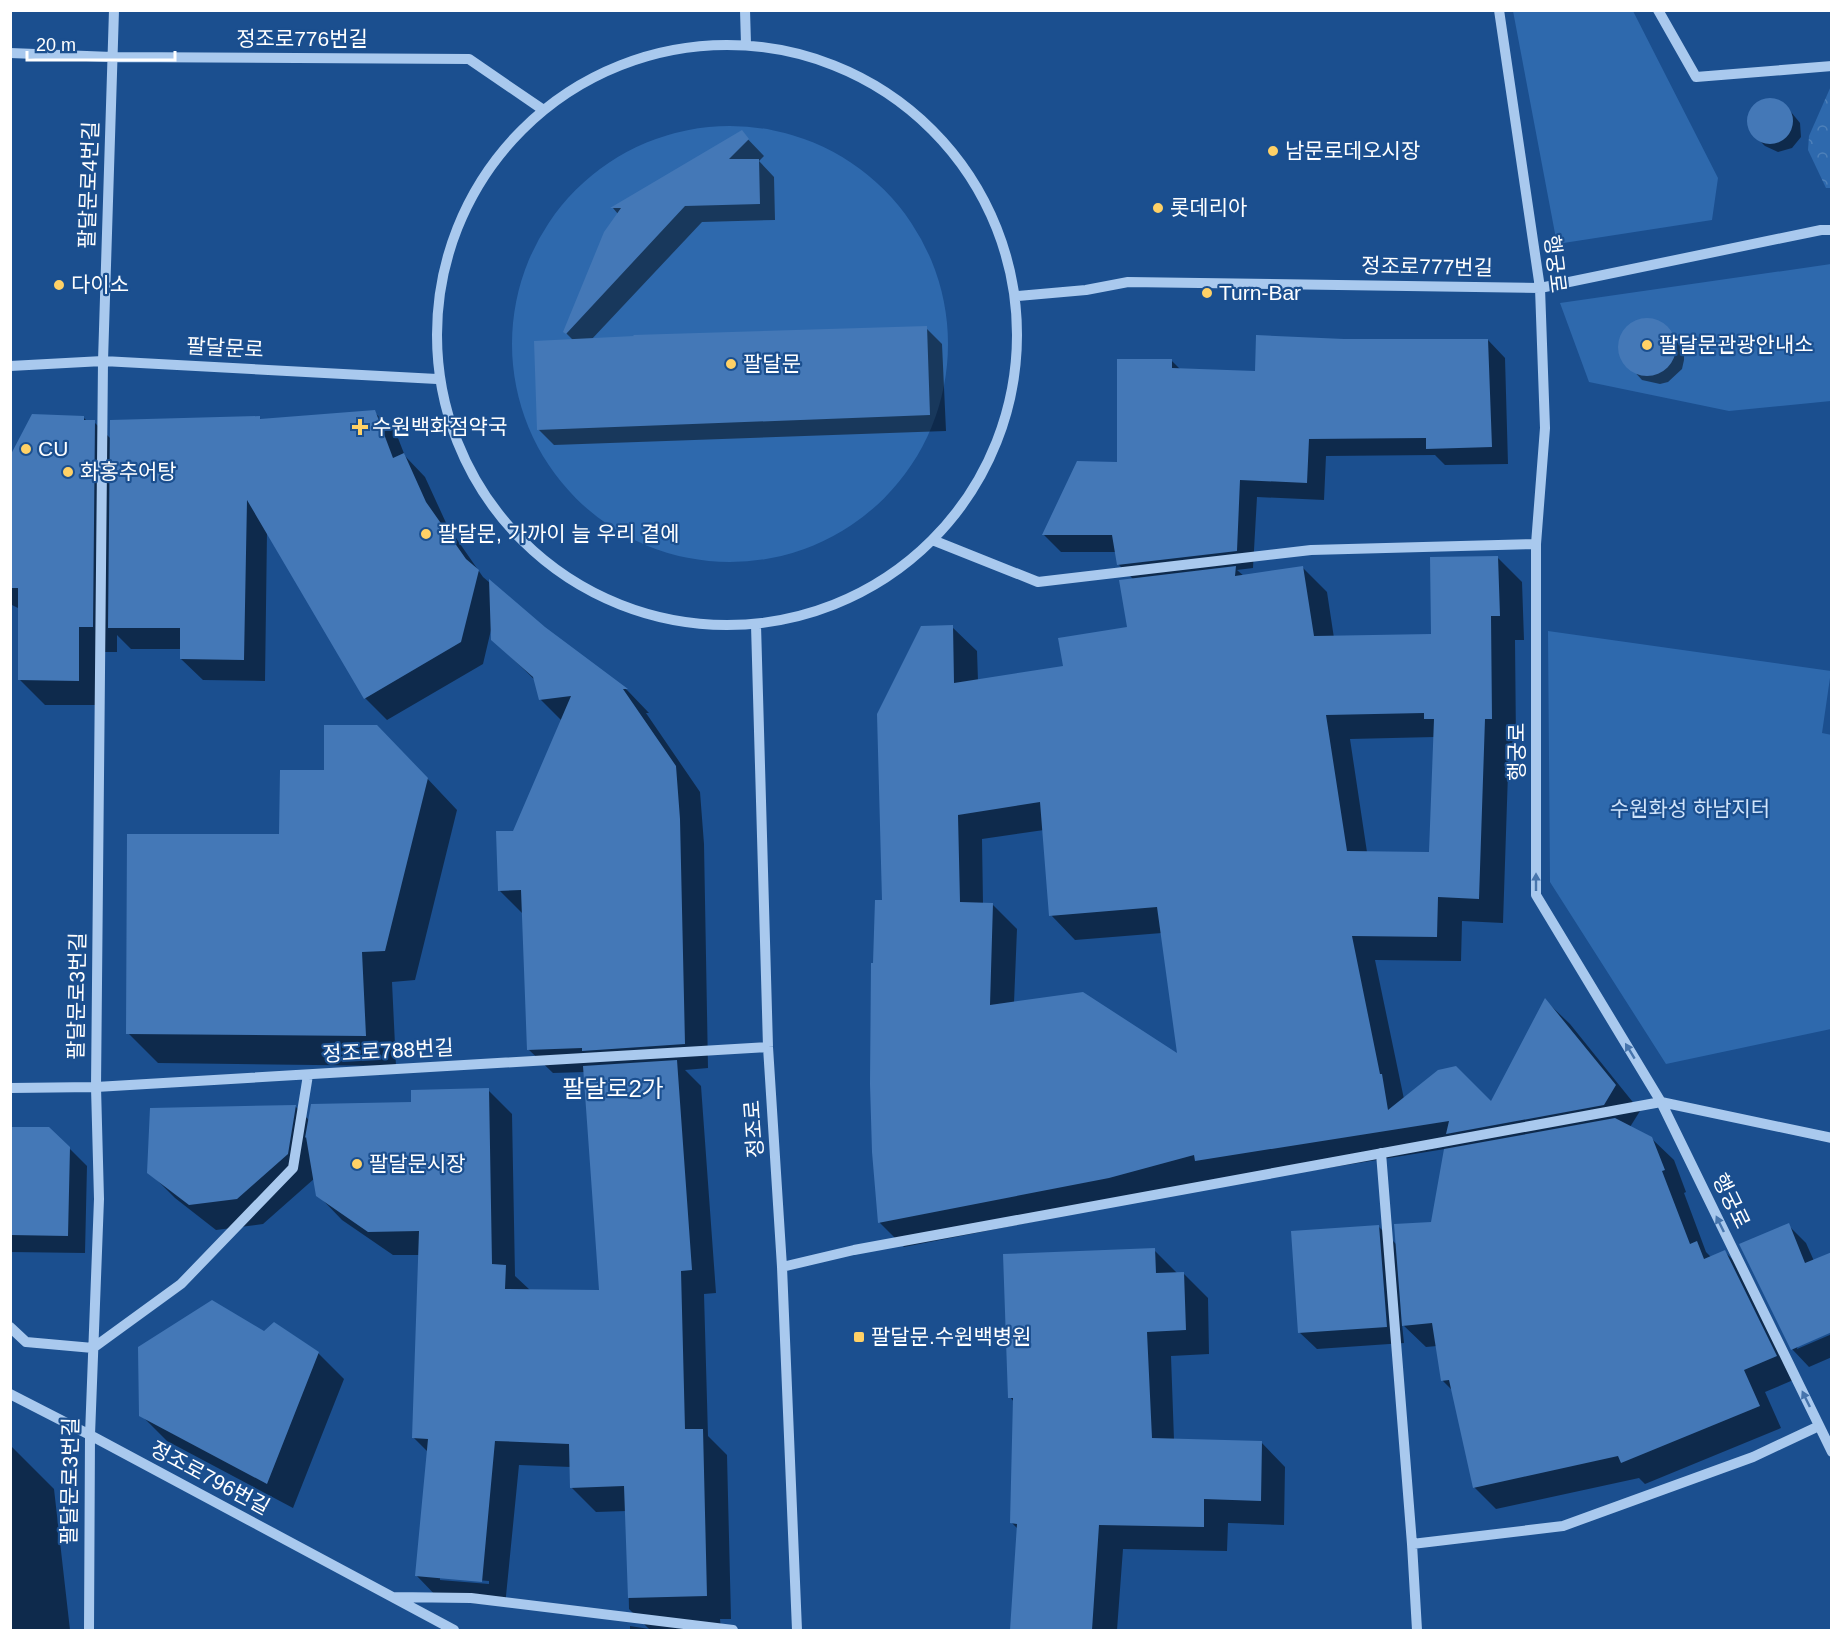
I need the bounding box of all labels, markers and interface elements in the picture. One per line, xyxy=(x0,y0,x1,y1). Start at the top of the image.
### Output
scale bar xyxy=(27,24,176,62)
street label: 정조로776번길 xyxy=(236,27,368,50)
text: 20 m xyxy=(36,35,76,55)
street label: 팔달문로4번길 xyxy=(75,121,102,249)
place label: 남문로데오시장 xyxy=(1285,139,1420,162)
marker: 남문로데오시장 xyxy=(1266,144,1280,158)
place label: 롯데리아 xyxy=(1170,196,1247,219)
marker: 롯데리아 xyxy=(1151,201,1165,215)
street label: 행궁로 xyxy=(1541,234,1570,294)
street label: 정조로777번길 xyxy=(1361,254,1493,279)
place label: 다이소 xyxy=(71,273,129,296)
marker: 다이소 xyxy=(52,278,66,292)
place label: Turn-Bar xyxy=(1219,281,1301,304)
marker: Turn-Bar xyxy=(1200,286,1214,300)
place label: 팔달문관광안내소 xyxy=(1659,333,1814,356)
street label: 팔달문로 xyxy=(186,334,264,361)
marker: 팔달문관광안내소 xyxy=(1640,338,1654,352)
place label: 팔달문 xyxy=(743,352,801,375)
marker: 팔달문 xyxy=(724,357,738,371)
place label: 수원백화점약국 xyxy=(372,415,507,438)
marker: 수원백화점약국 xyxy=(353,420,367,434)
place label: CU xyxy=(38,437,68,460)
marker: CU xyxy=(19,442,33,456)
place label: 화홍추어탕 xyxy=(80,460,177,483)
marker: 화홍추어탕 xyxy=(61,465,75,479)
place label: 팔달문, 가까이 늘 우리 곁에 xyxy=(438,522,680,545)
marker: 팔달문, 가까이 늘 우리 곁에 xyxy=(419,527,433,541)
street label: 행궁로 xyxy=(1505,723,1528,781)
park label: 수원화성 하남지터 xyxy=(1610,797,1770,820)
one-way arrow xyxy=(1531,873,1541,892)
street label: 팔달문로3번길 xyxy=(64,932,89,1060)
street label: 정조로788번길 xyxy=(322,1036,454,1065)
one-way arrow xyxy=(1625,1043,1636,1059)
district label: 팔달로2가 xyxy=(562,1075,664,1102)
street label: 정조로 xyxy=(740,1099,767,1159)
place label: 팔달문시장 xyxy=(369,1152,466,1175)
marker: 팔달문시장 xyxy=(350,1157,364,1171)
street label: 행궁로 xyxy=(1708,1170,1754,1232)
one-way arrow xyxy=(1716,1215,1725,1232)
place label: 팔달문.수원백병원 xyxy=(871,1325,1031,1348)
marker: 팔달문.수원백병원 xyxy=(852,1330,866,1344)
one-way arrow xyxy=(1801,1390,1811,1407)
street label: 팔달문로3번길 xyxy=(57,1417,82,1545)
street label: 정조로796번길 xyxy=(147,1437,274,1519)

